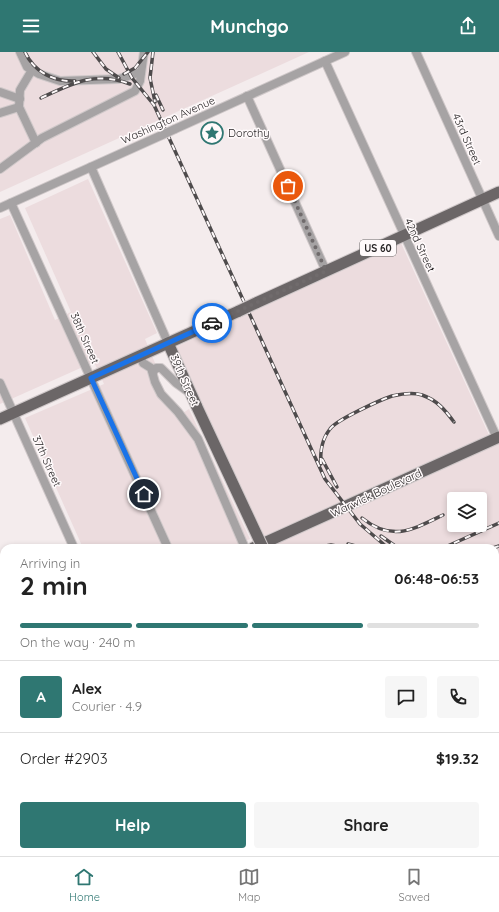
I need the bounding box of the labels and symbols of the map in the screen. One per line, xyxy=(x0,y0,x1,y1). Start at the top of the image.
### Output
street label: Washington Avenue xyxy=(119,93,217,147)
street label: 43rd Street xyxy=(449,111,485,167)
place icon: Dorothy xyxy=(199,120,225,146)
place label: Dorothy xyxy=(228,126,269,140)
pin xyxy=(271,169,305,203)
street label: 42nd Street xyxy=(401,216,439,274)
road number: US 60 xyxy=(360,240,396,256)
courier xyxy=(192,303,232,343)
street label: 38th Street xyxy=(67,310,103,366)
street label: 39th Street xyxy=(167,352,203,408)
street label: 37th Street xyxy=(30,433,65,489)
street label: Warwick Boulevard xyxy=(328,466,424,520)
pin xyxy=(127,477,161,511)

